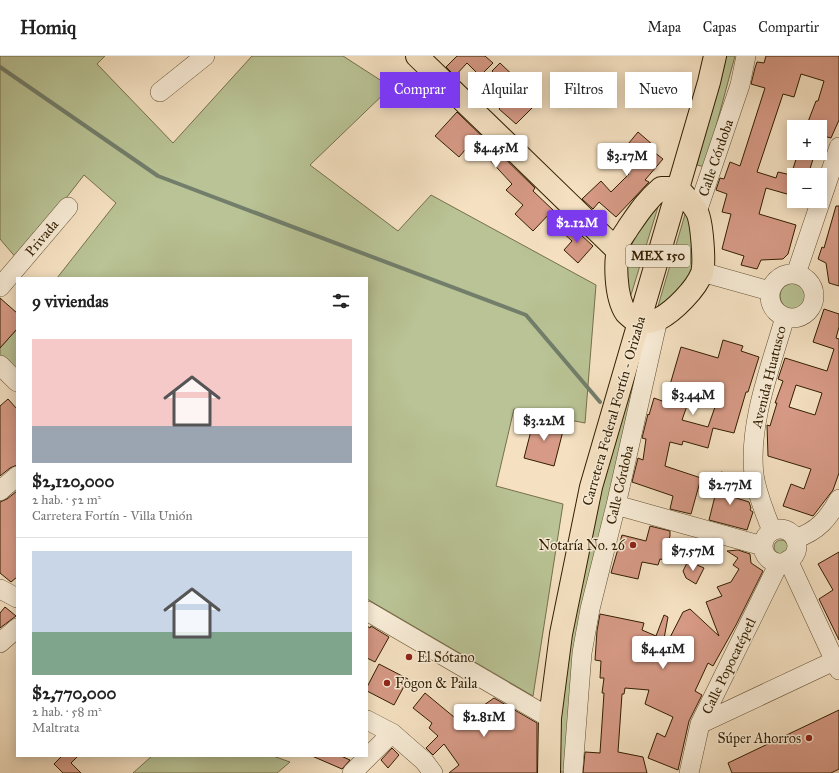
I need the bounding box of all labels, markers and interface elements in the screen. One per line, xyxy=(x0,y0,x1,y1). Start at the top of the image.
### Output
text: Homiq xyxy=(20,16,76,39)
text: Mapa xyxy=(648,19,681,36)
text: Capas xyxy=(703,19,736,36)
text: Compartir xyxy=(758,19,819,36)
chip: Comprar xyxy=(380,72,460,108)
chip: Alquilar xyxy=(468,72,542,108)
chip: Filtros xyxy=(550,72,617,108)
chip: Nuevo xyxy=(625,72,692,108)
street label: Calle Córdoba xyxy=(695,117,737,199)
map controls xyxy=(787,120,827,208)
button: + xyxy=(787,120,827,160)
pin: $4.45M xyxy=(463,135,529,169)
text: $4.45M xyxy=(474,140,518,156)
pin: $3.17M xyxy=(594,143,660,177)
text: $3.17M xyxy=(606,148,648,164)
button: − xyxy=(787,168,827,208)
pin: $2.12M xyxy=(544,210,610,244)
text: $2.12M xyxy=(556,215,598,231)
street label: Privada xyxy=(22,216,62,260)
road number: MEX 150 xyxy=(626,245,690,267)
icon: filters xyxy=(330,290,352,312)
text: 9 viviendas xyxy=(32,291,109,312)
street label: Carretera Federal Fortín - Orizaba xyxy=(579,314,649,508)
street label: Avenida Huatusco xyxy=(748,324,790,431)
icon: home xyxy=(156,365,228,437)
pin: $3.44M xyxy=(660,382,726,416)
text: $3.44M xyxy=(671,387,715,403)
pin: $3.22M xyxy=(511,408,577,442)
text: $3.22M xyxy=(523,413,565,429)
street label: Calle Córdoba xyxy=(603,444,637,526)
text: $2,120,000 xyxy=(32,471,114,492)
pin: $2.77M xyxy=(697,472,763,506)
text: $2.77M xyxy=(708,477,752,493)
text: 2 hab. · 52 m² xyxy=(32,492,101,508)
text: Carretera Fortín - Villa Unión xyxy=(32,508,193,524)
place label: Notaría No. 26 xyxy=(539,537,626,554)
pin: $7.57M xyxy=(660,538,726,572)
marker: Notaría No. 26 xyxy=(628,540,638,550)
text: $7.57M xyxy=(671,543,715,559)
icon: home xyxy=(156,577,228,649)
street label: Calle Popocatépetl xyxy=(698,615,760,717)
pin: $4.41M xyxy=(630,636,696,670)
text: $4.41M xyxy=(641,641,685,657)
place label: El Sótano xyxy=(417,649,475,666)
marker: El Sótano xyxy=(404,652,414,662)
place label: Fogon & Paila xyxy=(395,675,477,692)
marker: Fogon & Paila xyxy=(382,678,392,688)
text: $2,770,000 xyxy=(32,683,116,704)
text: 2 hab. · 58 m² xyxy=(32,704,102,720)
pin: $2.81M xyxy=(451,704,517,738)
text: $2.81M xyxy=(463,709,505,725)
text: Maltrata xyxy=(32,720,79,736)
place label: Súper Ahorros xyxy=(717,730,801,747)
marker: Súper Ahorros xyxy=(804,733,814,743)

